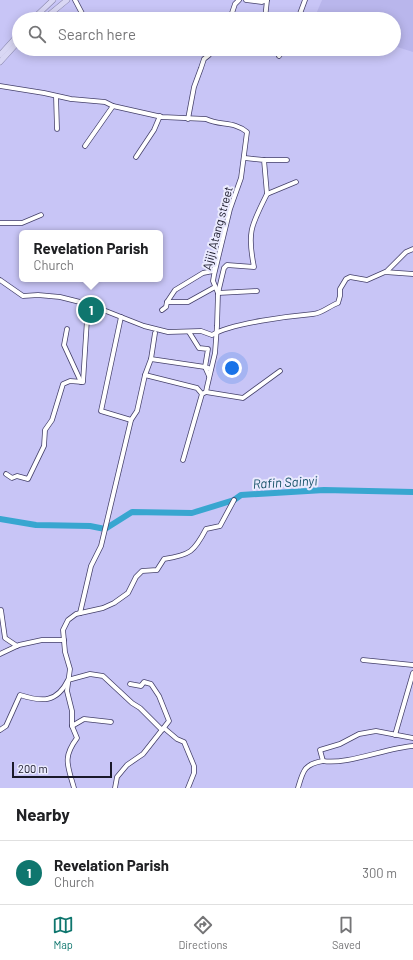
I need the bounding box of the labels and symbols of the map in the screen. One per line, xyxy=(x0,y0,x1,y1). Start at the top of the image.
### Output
street label: Ajiji Atang street xyxy=(199,185,235,271)
pin: 1 xyxy=(78,295,104,325)
your location xyxy=(222,358,242,378)
water label: Rafin Sainyi xyxy=(252,472,319,492)
scale bar xyxy=(12,760,112,779)

